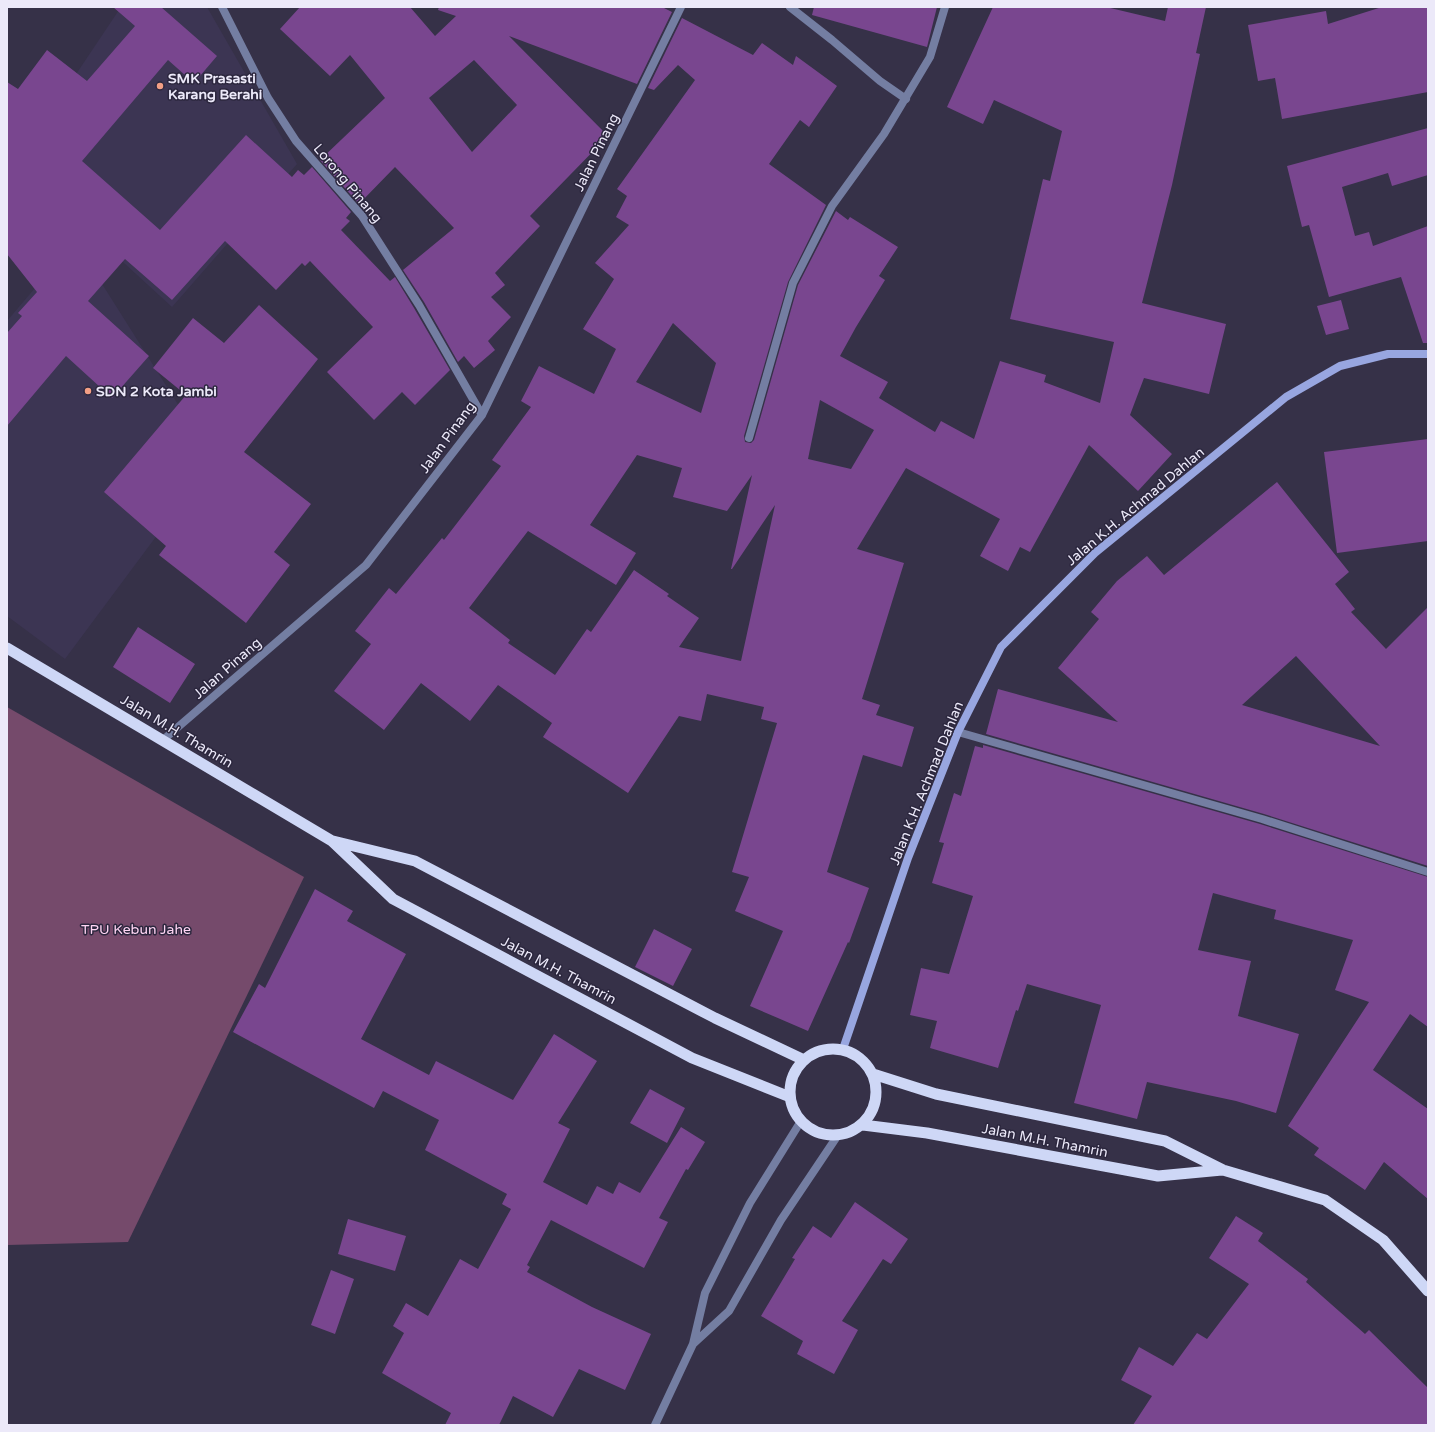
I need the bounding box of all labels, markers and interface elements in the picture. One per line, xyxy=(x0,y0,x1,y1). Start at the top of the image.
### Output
place label: SMK Prasasti Karang Berahi xyxy=(168,70,262,103)
marker: SMK Prasasti Karang Berahi xyxy=(155,81,165,91)
street label: Jalan Pinang xyxy=(570,111,623,194)
street label: Lorong Pinang xyxy=(310,140,386,226)
place label: SDN 2 Kota Jambi xyxy=(96,383,217,400)
marker: SDN 2 Kota Jambi xyxy=(83,386,93,396)
street label: Jalan Pinang xyxy=(416,398,479,476)
street label: Jalan K.H. Achmad Dahlan xyxy=(1063,444,1208,569)
street label: Jalan Pinang xyxy=(190,634,265,702)
street label: Jalan M.H. Thamrin xyxy=(118,691,236,772)
street label: Jalan K.H. Achmad Dahlan xyxy=(886,699,967,867)
park label: TPU Kebun Jahe xyxy=(81,921,191,938)
street label: Jalan M.H. Thamrin xyxy=(498,933,619,1008)
street label: Jalan M.H. Thamrin xyxy=(980,1120,1109,1161)

